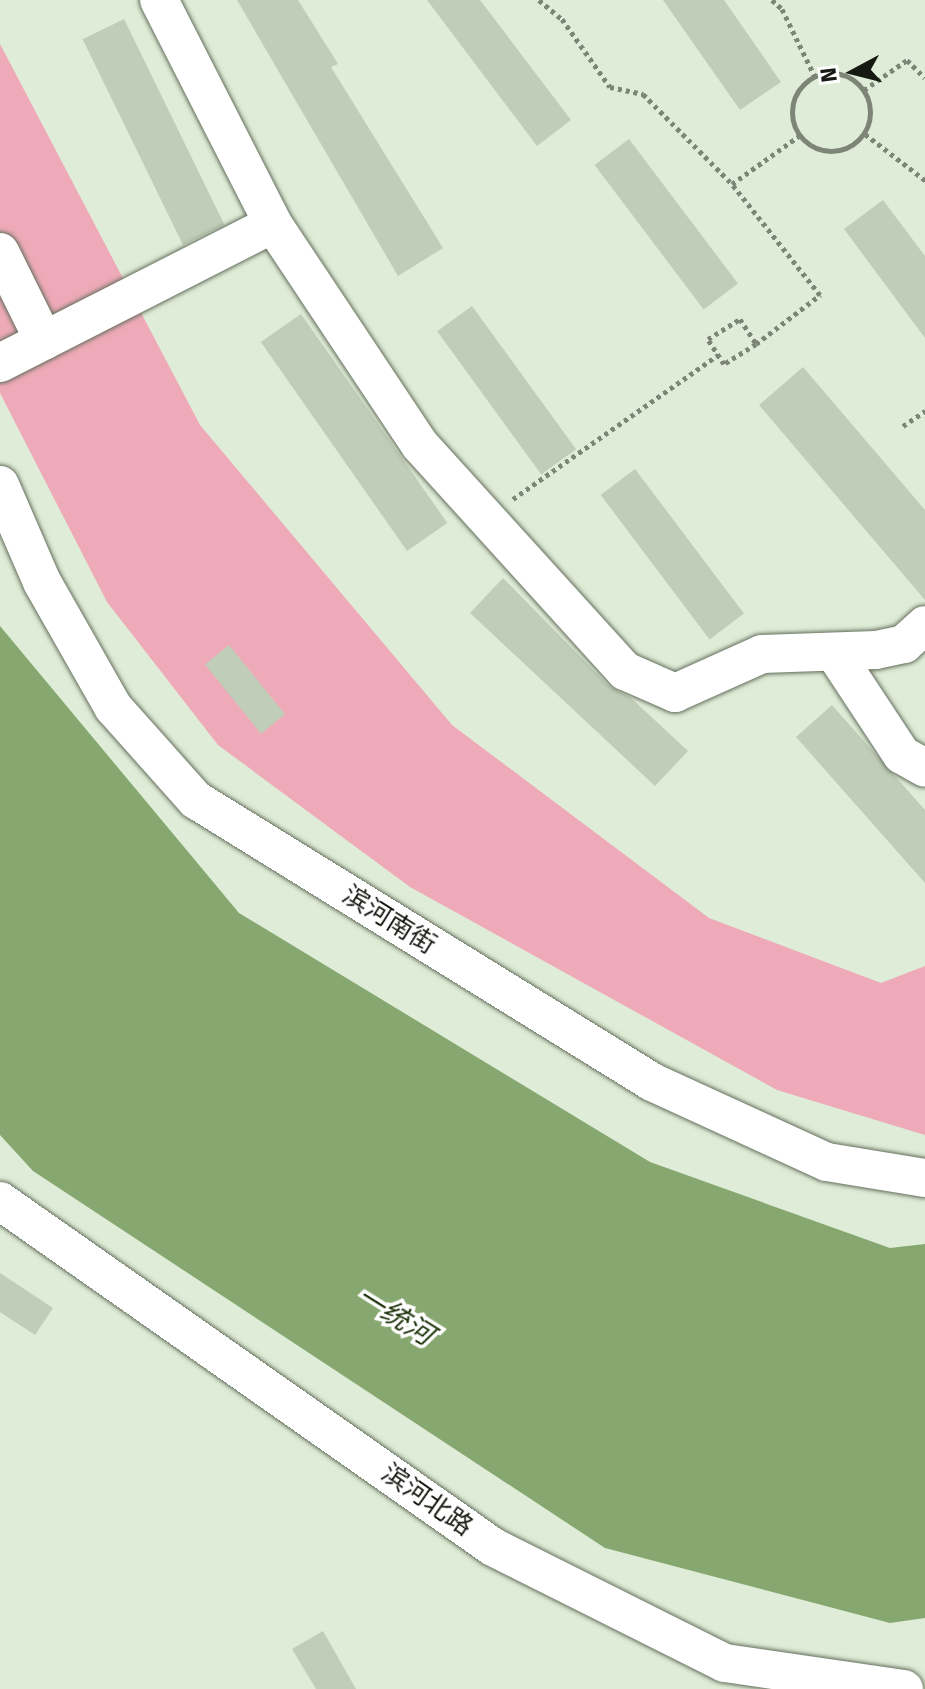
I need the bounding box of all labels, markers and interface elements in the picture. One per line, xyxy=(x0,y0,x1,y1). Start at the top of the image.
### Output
north arrow xyxy=(813,32,893,112)
text: N xyxy=(814,66,843,84)
street label: 滨河南街 xyxy=(337,879,441,961)
water label: 一统河 xyxy=(350,1279,440,1353)
street label: 滨河北路 xyxy=(375,1457,479,1543)

